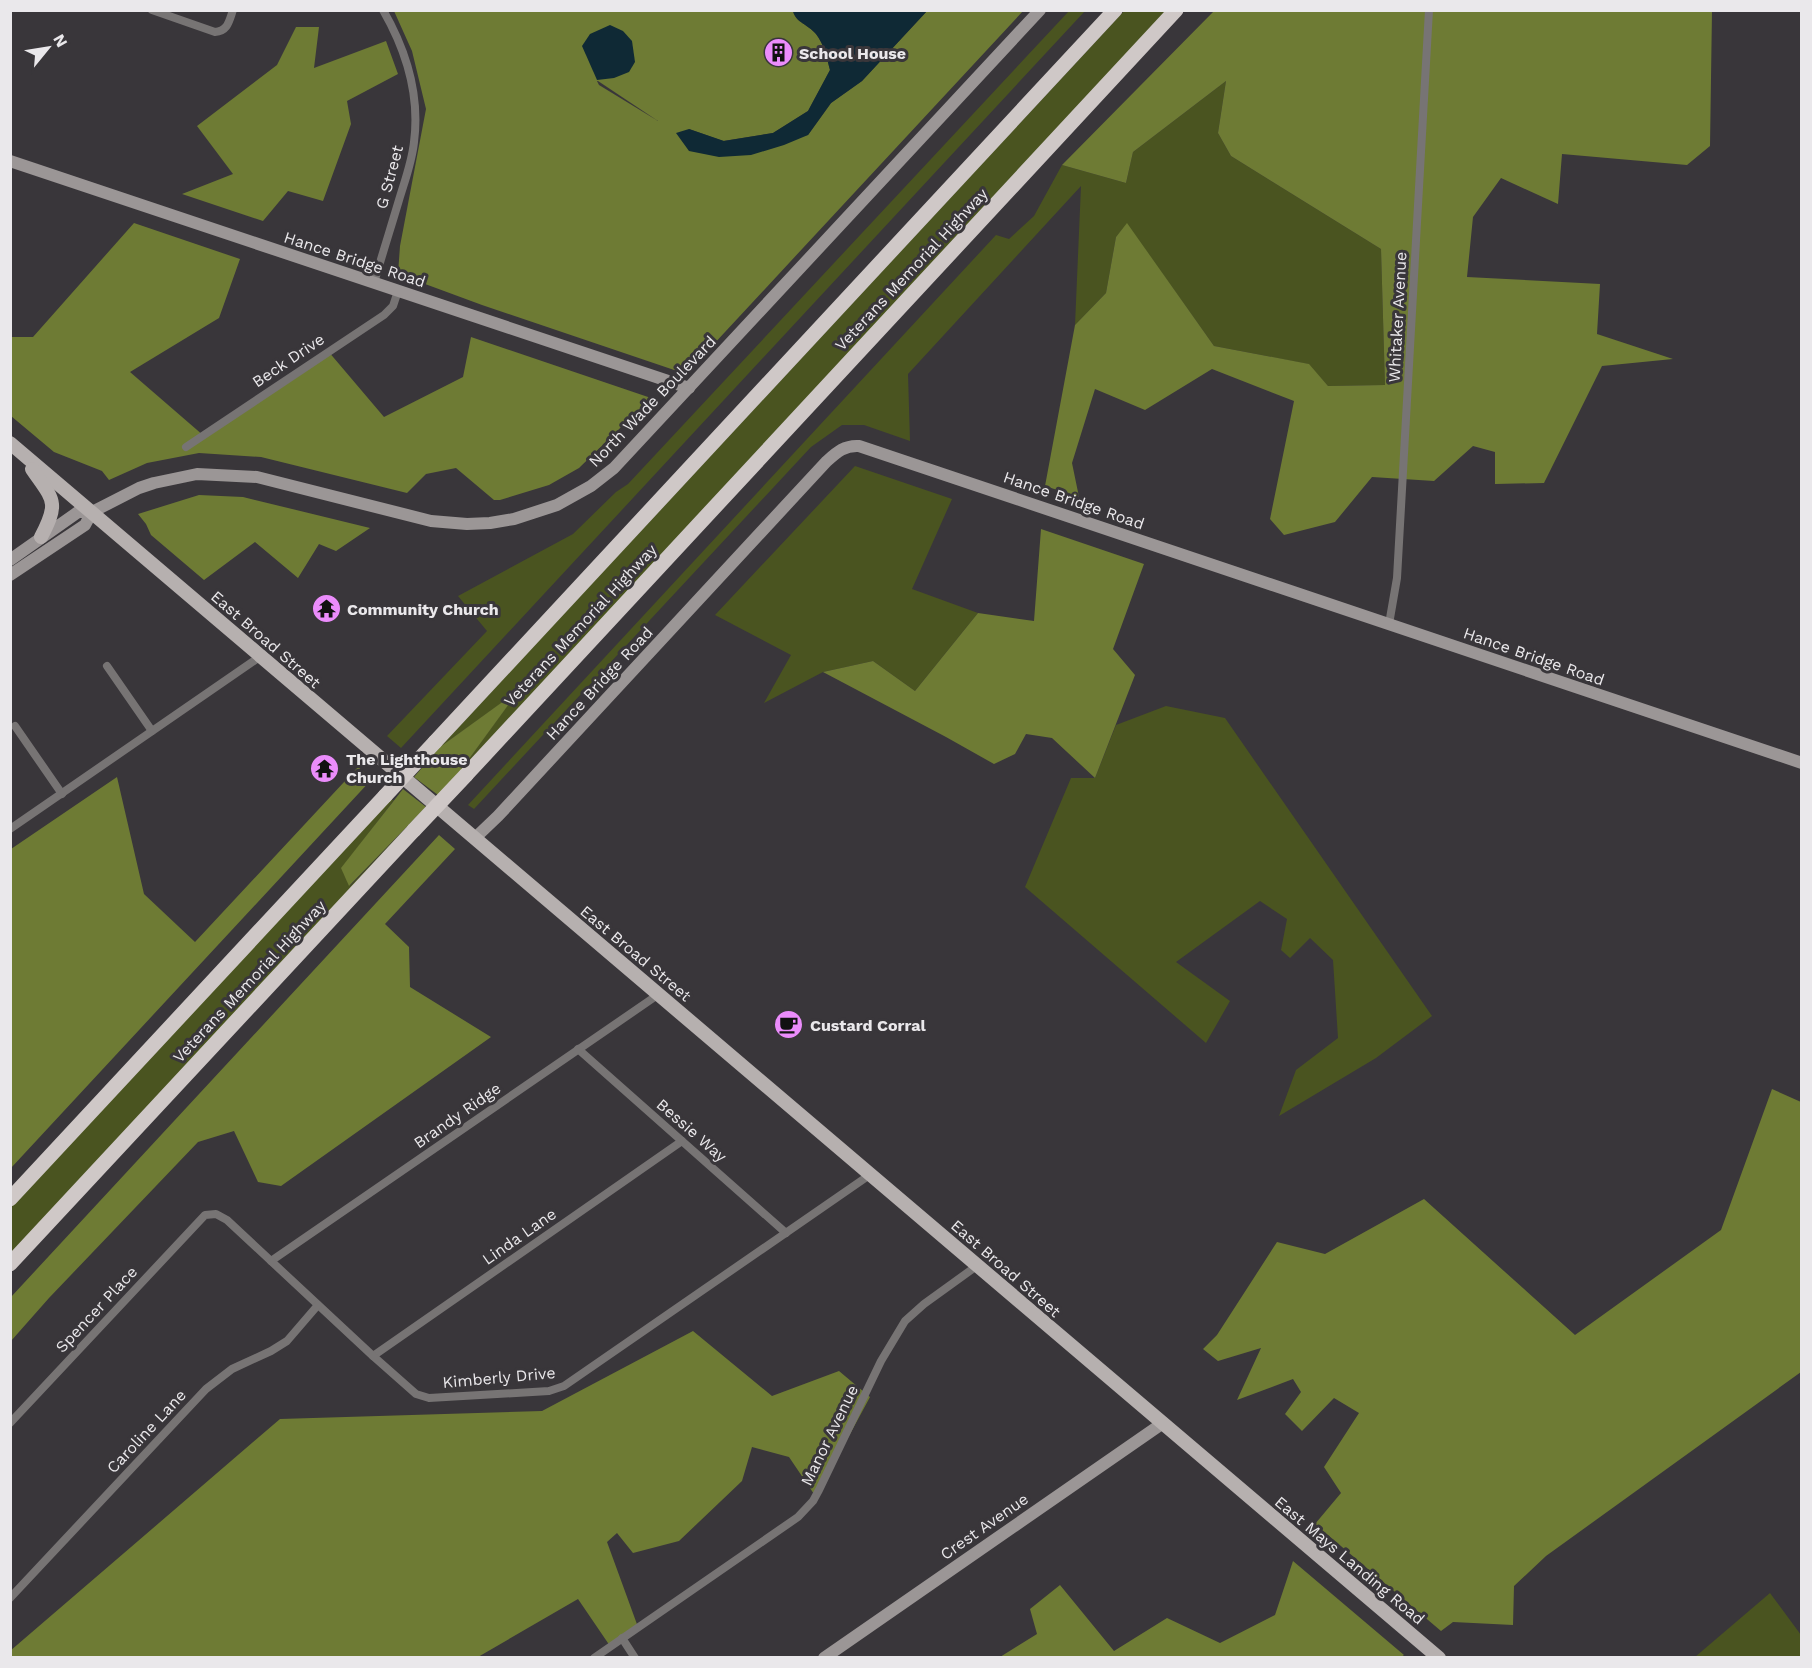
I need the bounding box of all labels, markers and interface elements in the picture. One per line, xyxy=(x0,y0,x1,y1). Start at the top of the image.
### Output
north arrow xyxy=(18,18,78,78)
text: N xyxy=(49,31,72,51)
building icon: School House xyxy=(762,37,794,69)
place label: School House xyxy=(799,44,906,63)
street label: G Street xyxy=(372,143,407,211)
street label: Veterans Memorial Highway xyxy=(831,184,992,355)
street label: Hance Bridge Road xyxy=(282,228,428,291)
street label: Whitaker Avenue xyxy=(1385,251,1410,383)
street label: Beck Drive xyxy=(249,329,328,391)
street label: North Wade Boulevard xyxy=(585,332,720,471)
street label: Hance Bridge Road xyxy=(1001,467,1147,534)
street label: Veterans Memorial Highway xyxy=(500,540,661,711)
street label: East Broad Street xyxy=(207,587,325,692)
temple icon: Community Church xyxy=(310,593,342,625)
place label: Community Church xyxy=(347,600,499,619)
street label: Hance Bridge Road xyxy=(542,623,657,744)
street label: Hance Bridge Road xyxy=(1461,623,1607,690)
place label: The Lighthouse Church xyxy=(346,750,468,787)
temple icon: The Lighthouse Church xyxy=(309,752,341,784)
street label: Veterans Memorial Highway xyxy=(169,896,330,1067)
street label: East Broad Street xyxy=(576,901,695,1005)
cafe icon: Custard Corral xyxy=(773,1009,805,1041)
place label: Custard Corral xyxy=(810,1016,927,1035)
street label: Brandy Ridge xyxy=(410,1078,504,1152)
street label: Bessie Way xyxy=(653,1095,731,1166)
street label: Linda Lane xyxy=(479,1204,560,1269)
street label: East Broad Street xyxy=(947,1216,1065,1321)
street label: Spencer Place xyxy=(52,1262,141,1356)
street label: Kimberly Drive xyxy=(442,1363,556,1392)
street label: Manor Avenue xyxy=(797,1382,862,1489)
street label: Caroline Lane xyxy=(103,1386,190,1477)
street label: Crest Avenue xyxy=(937,1489,1032,1564)
street label: East Mays Landing Road xyxy=(1271,1492,1428,1629)

